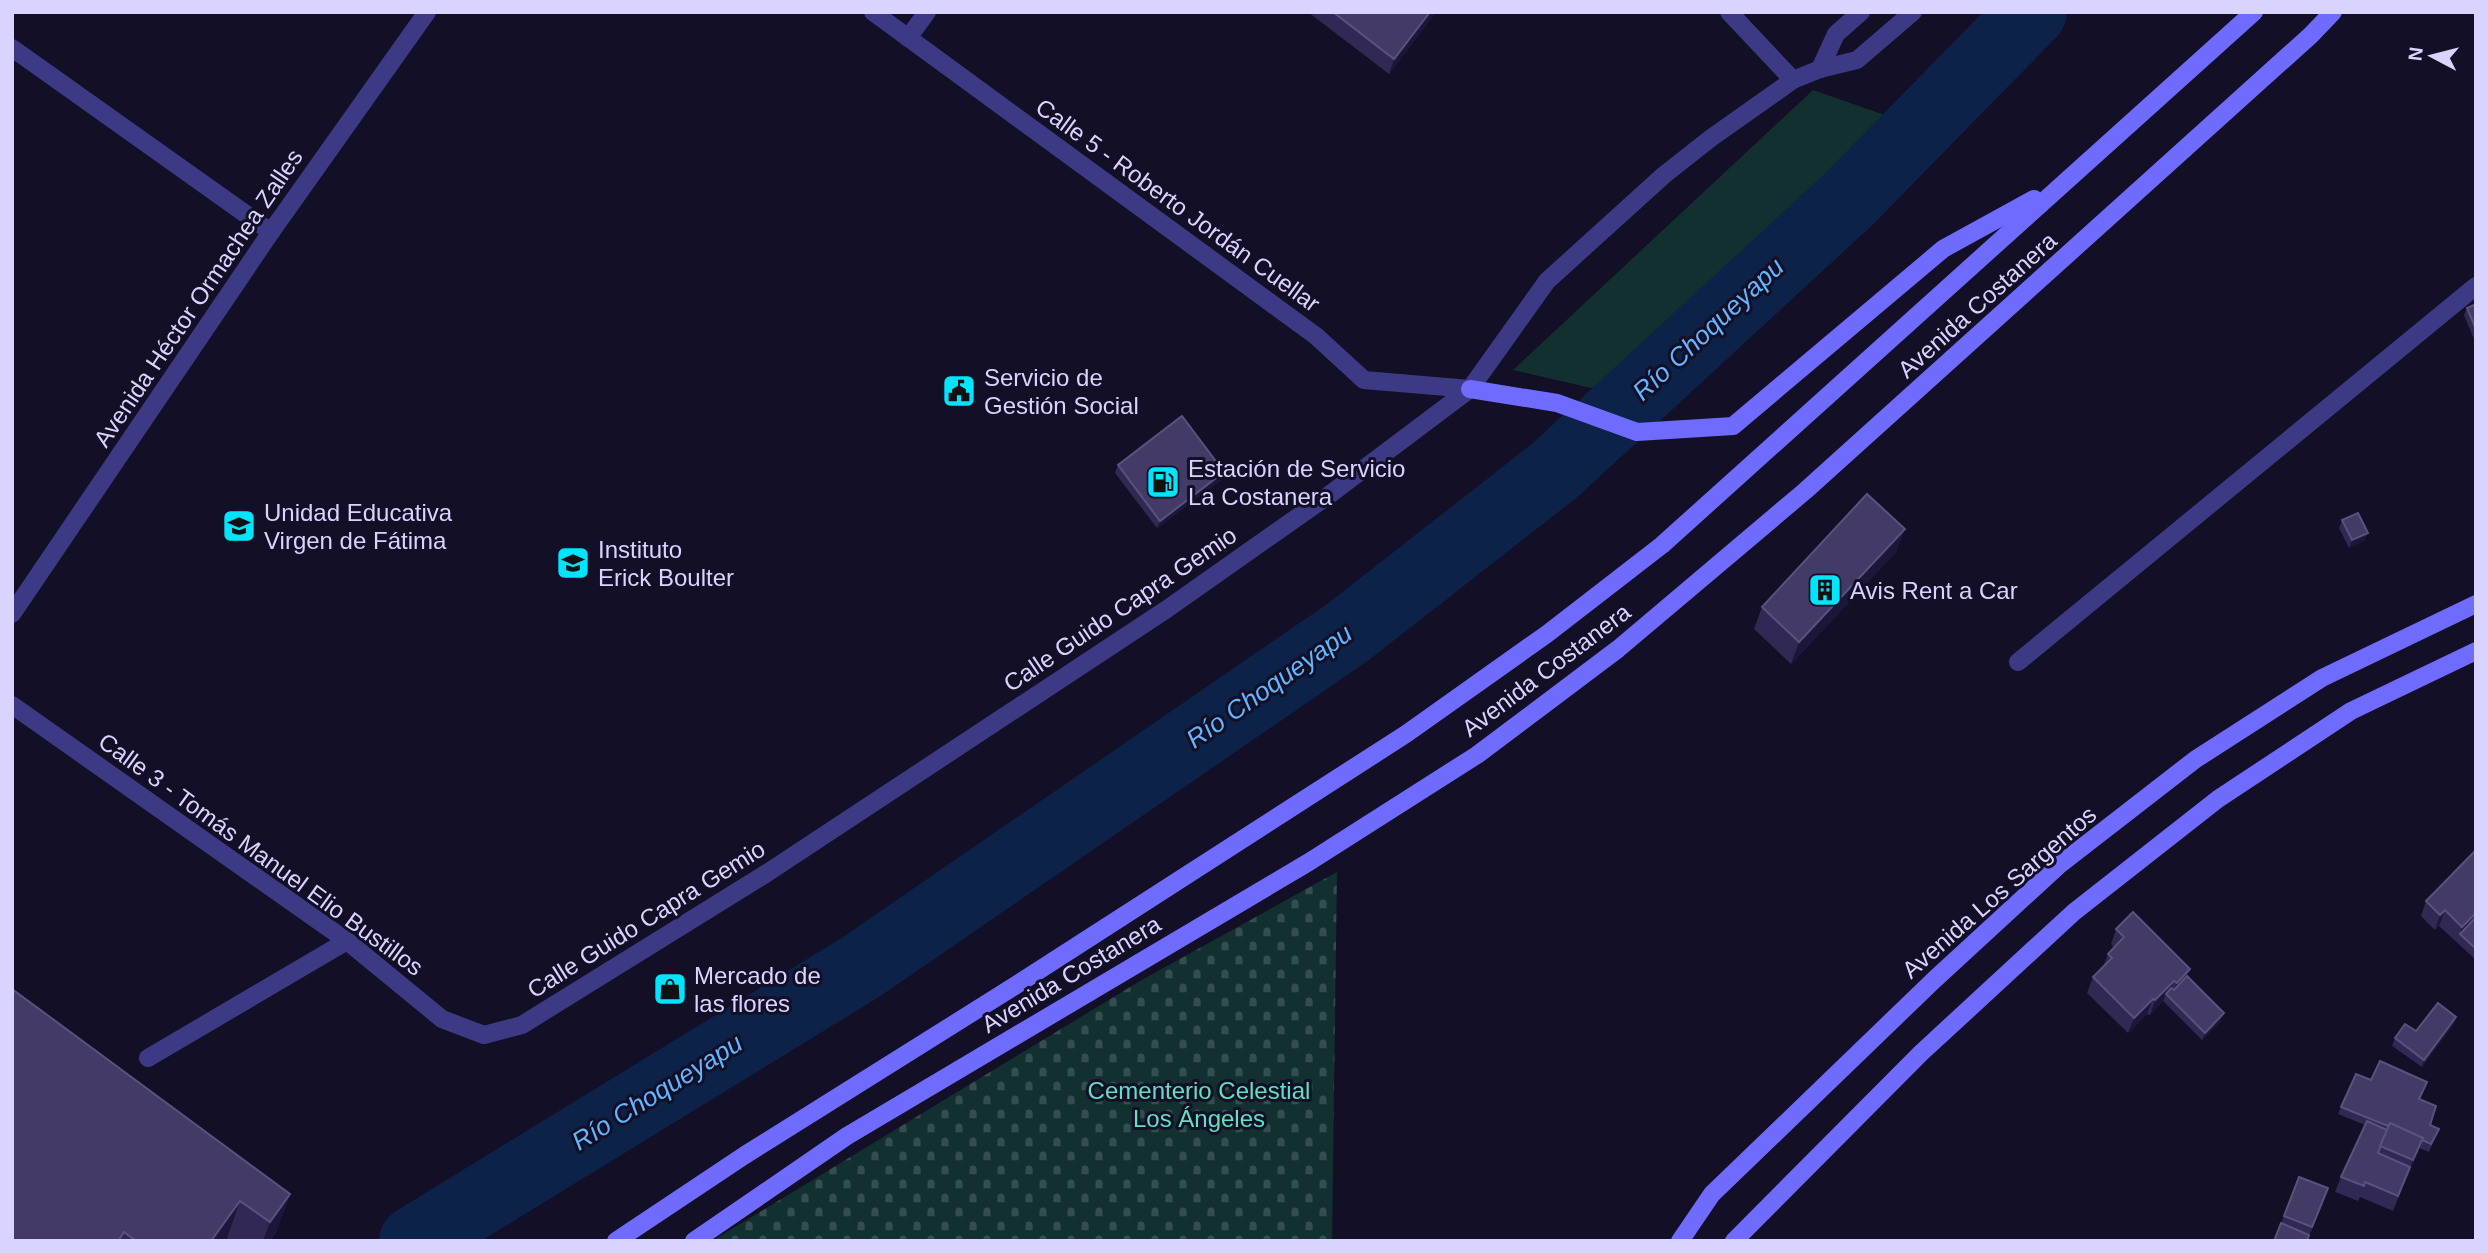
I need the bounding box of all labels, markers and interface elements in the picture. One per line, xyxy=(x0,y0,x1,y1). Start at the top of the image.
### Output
north arrow xyxy=(2397,21,2467,91)
text: N xyxy=(2404,46,2427,62)
street label: Calle 5 - Roberto Jordán Cuellar xyxy=(1031,93,1325,317)
street label: Avenida Héctor Ormachea Zalles xyxy=(88,144,308,452)
street label: Avenida Costanera xyxy=(1892,226,2062,383)
water label: Río Choqueyapu xyxy=(1626,251,1790,407)
place label: Servicio de Gestión Social xyxy=(984,364,1139,419)
public building icon: Servicio de Gestión Social xyxy=(940,372,978,410)
place label: Estación de Servicio La Costanera xyxy=(1188,455,1405,510)
fuel station icon: Estación de Servicio La Costanera xyxy=(1144,463,1182,501)
place label: Unidad Educativa Virgen de Fátima xyxy=(264,499,453,554)
school or university icon: Unidad Educativa Virgen de Fátima xyxy=(220,507,258,545)
street label: Calle Guido Capra Gemio xyxy=(999,521,1241,697)
place label: Instituto Erick Boulter xyxy=(598,536,734,591)
school or university icon: Instituto Erick Boulter xyxy=(554,544,592,582)
building icon: Avis Rent a Car xyxy=(1806,571,1844,609)
place label: Avis Rent a Car xyxy=(1850,577,2018,604)
street label: Avenida Costanera xyxy=(1457,598,1636,742)
water label: Río Choqueyapu xyxy=(1180,618,1358,754)
street label: Calle 3 - Tomás Manuel Elio Bustillos xyxy=(94,727,428,981)
street label: Avenida Los Sargentos xyxy=(1897,801,2101,983)
street label: Calle Guido Capra Gemio xyxy=(522,835,770,1003)
street label: Avenida Costanera xyxy=(977,910,1166,1038)
place label: Mercado de las flores xyxy=(694,962,821,1017)
shop icon: Mercado de las flores xyxy=(651,970,689,1008)
water label: Río Choqueyapu xyxy=(566,1028,748,1156)
park label: Cementerio Celestial Los Ángeles xyxy=(1088,1077,1310,1132)

